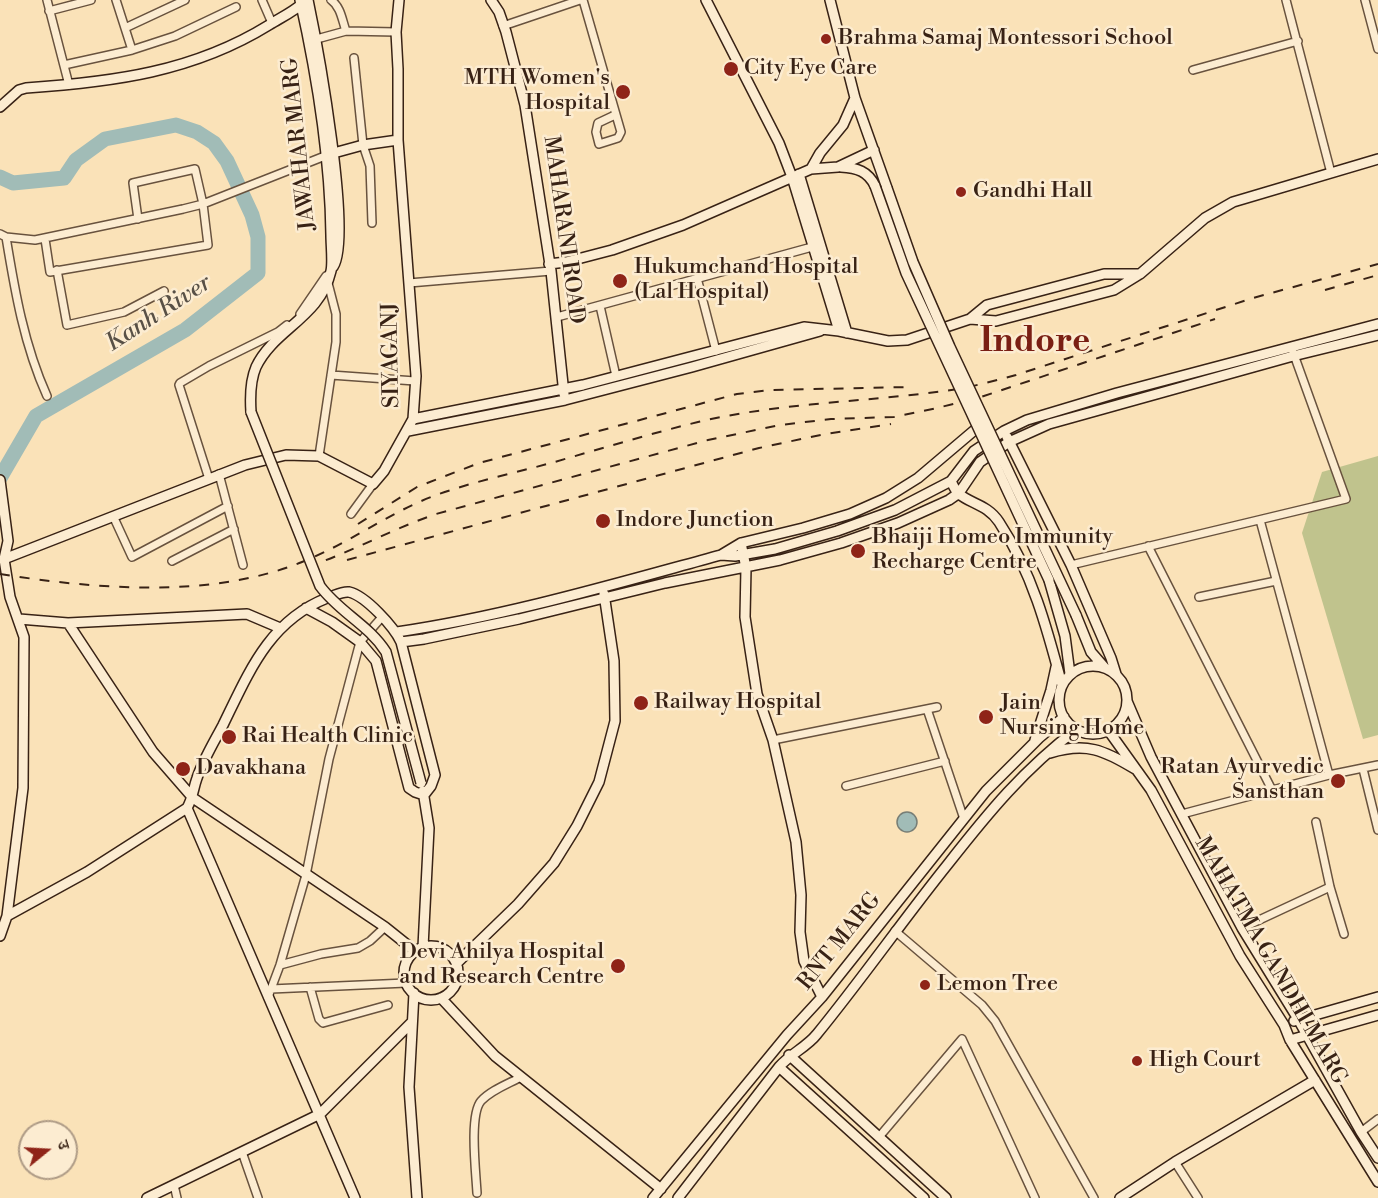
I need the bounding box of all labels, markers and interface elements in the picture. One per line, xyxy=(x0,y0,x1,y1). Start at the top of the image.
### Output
place label: Brahma Samaj Montessori School xyxy=(838,26,1173,52)
marker: Brahma Samaj Montessori School xyxy=(819,32,833,46)
street label: JAWAHAR MARG xyxy=(278,56,322,232)
place label: City Eye Care xyxy=(744,56,877,82)
marker: City Eye Care xyxy=(722,60,740,78)
place label: MTH Women's Hospital xyxy=(464,66,610,118)
marker: MTH Women's Hospital xyxy=(614,83,632,101)
street label: MAHARANI ROAD xyxy=(537,134,589,326)
place label: Gandhi Hall xyxy=(973,179,1093,205)
marker: Gandhi Hall xyxy=(954,185,968,199)
place label: Hukumchand Hospital (Lal Hospital) xyxy=(634,255,859,306)
water label: Kanh River xyxy=(101,269,217,359)
marker: Hukumchand Hospital (Lal Hospital) xyxy=(611,272,629,290)
street label: SIYAGANJ xyxy=(378,302,406,408)
district label: Indore xyxy=(980,323,1090,363)
place label: Indore Junction xyxy=(616,508,774,534)
marker: Indore Junction xyxy=(594,512,612,530)
place label: Bhaiji Homeo Immunity Recharge Centre xyxy=(872,525,1113,576)
marker: Bhaiji Homeo Immunity Recharge Centre xyxy=(849,542,867,560)
place label: Railway Hospital xyxy=(654,690,821,716)
place label: Jain Nursing Home xyxy=(1000,691,1144,742)
marker: Railway Hospital xyxy=(632,694,650,712)
marker: Jain Nursing Home xyxy=(977,708,995,726)
place label: Rai Health Clinic xyxy=(242,724,413,750)
marker: Rai Health Clinic xyxy=(220,728,238,746)
place label: Ratan Ayurvedic Sansthan xyxy=(1160,755,1324,806)
place label: Davakhana xyxy=(196,756,306,782)
marker: Davakhana xyxy=(174,760,192,778)
marker: Ratan Ayurvedic Sansthan xyxy=(1329,772,1347,790)
street label: MAHATMA GANDHI MARG xyxy=(1188,833,1352,1089)
street label: RNT MARG xyxy=(793,888,887,996)
place label: Devi Ahilya Hospital and Research Centre xyxy=(399,940,604,992)
marker: Devi Ahilya Hospital and Research Centre xyxy=(609,957,627,975)
place label: Lemon Tree xyxy=(937,972,1058,998)
marker: Lemon Tree xyxy=(918,978,932,992)
place label: High Court xyxy=(1149,1048,1261,1074)
marker: High Court xyxy=(1130,1054,1144,1068)
north arrow xyxy=(18,1120,78,1180)
text: उ xyxy=(52,1138,74,1152)

